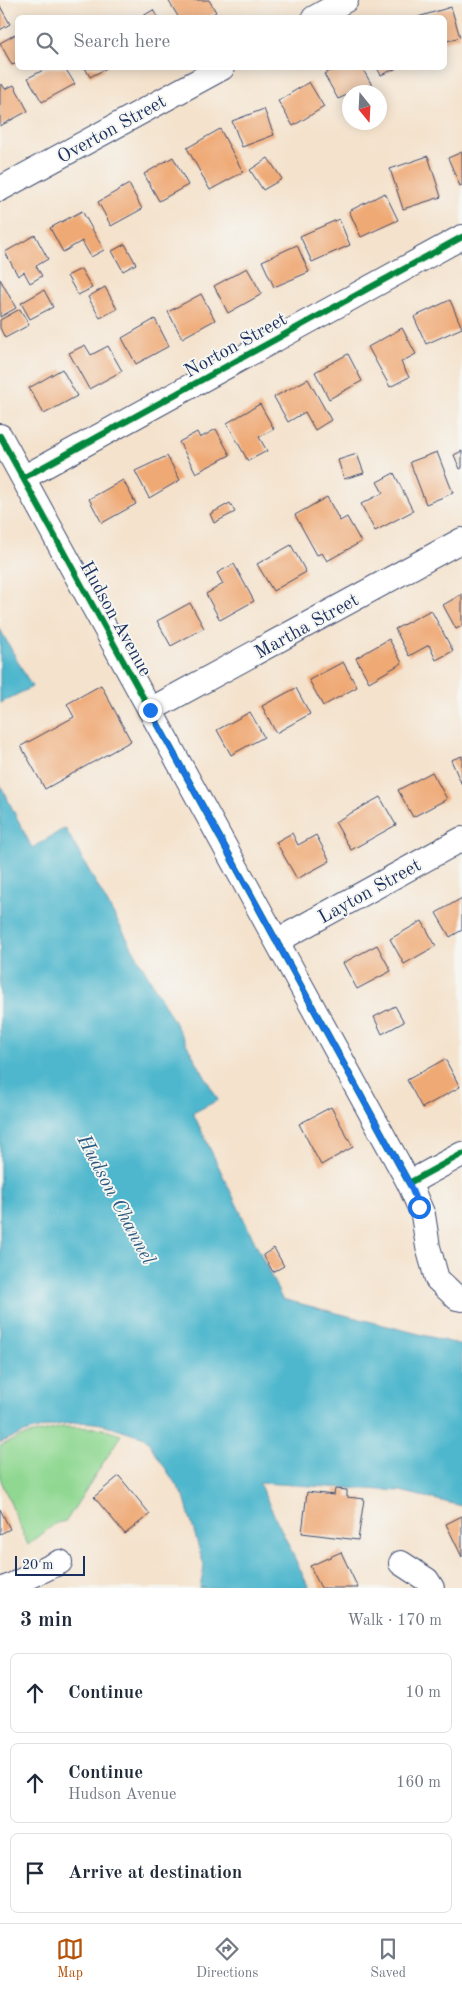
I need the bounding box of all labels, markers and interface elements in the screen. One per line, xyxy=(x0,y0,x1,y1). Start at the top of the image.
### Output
search box xyxy=(15,15,447,70)
icon: search xyxy=(33,29,61,57)
text: Search here xyxy=(73,33,170,52)
north arrow xyxy=(342,85,387,130)
street label: Overton Street xyxy=(55,93,170,168)
street label: Norton Street xyxy=(182,310,291,382)
street label: Hudson Avenue xyxy=(75,558,154,680)
street label: Martha Street xyxy=(252,591,362,663)
route end xyxy=(139,699,162,722)
street label: Layton Street xyxy=(316,856,425,928)
water label: Hudson Channel xyxy=(72,1131,158,1268)
route start xyxy=(408,1196,431,1219)
scale bar xyxy=(15,1553,85,1576)
text: 20 m xyxy=(22,1558,53,1572)
text: 3 min xyxy=(20,1610,73,1631)
text: Walk · 170 m xyxy=(347,1613,442,1629)
icon: ahead xyxy=(21,1679,49,1707)
text: Continue xyxy=(68,1684,143,1703)
text: 10 m xyxy=(405,1685,441,1701)
text: Continue xyxy=(68,1764,143,1783)
icon: ahead xyxy=(21,1769,49,1797)
text: 160 m xyxy=(396,1775,441,1791)
text: Hudson Avenue xyxy=(68,1787,176,1803)
icon: arrive xyxy=(21,1859,49,1887)
text: Arrive at destination xyxy=(68,1864,242,1883)
tab: Map xyxy=(56,1935,84,1982)
tab: Directions xyxy=(196,1935,258,1982)
tab: Saved xyxy=(370,1935,406,1982)

